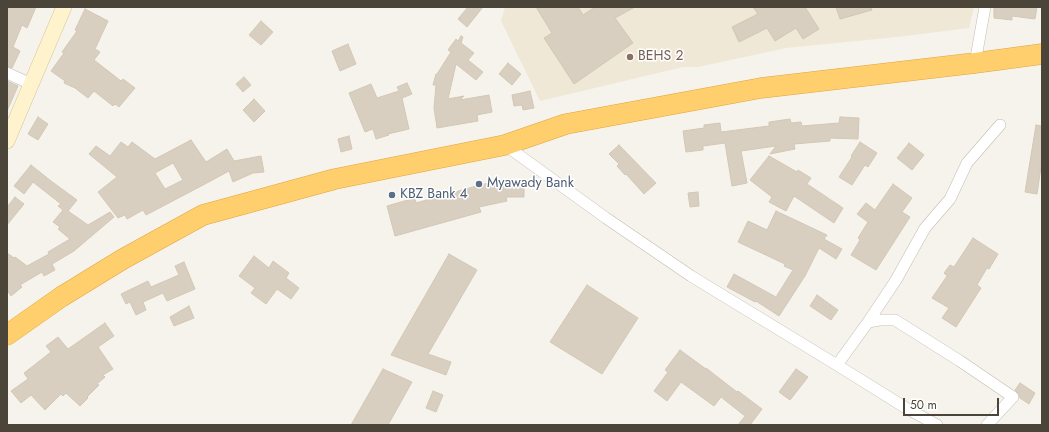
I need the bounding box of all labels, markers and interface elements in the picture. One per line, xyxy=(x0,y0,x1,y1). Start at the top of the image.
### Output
place label: BEHS 2 xyxy=(638,49,683,65)
marker: BEHS 2 xyxy=(625,52,635,62)
place label: Myawady Bank xyxy=(487,176,574,192)
marker: Myawady Bank xyxy=(474,179,484,189)
place label: KBZ Bank 4 xyxy=(400,187,468,203)
marker: KBZ Bank 4 xyxy=(387,190,397,200)
scale bar xyxy=(905,390,1001,416)
text: 50 m xyxy=(910,396,937,414)

